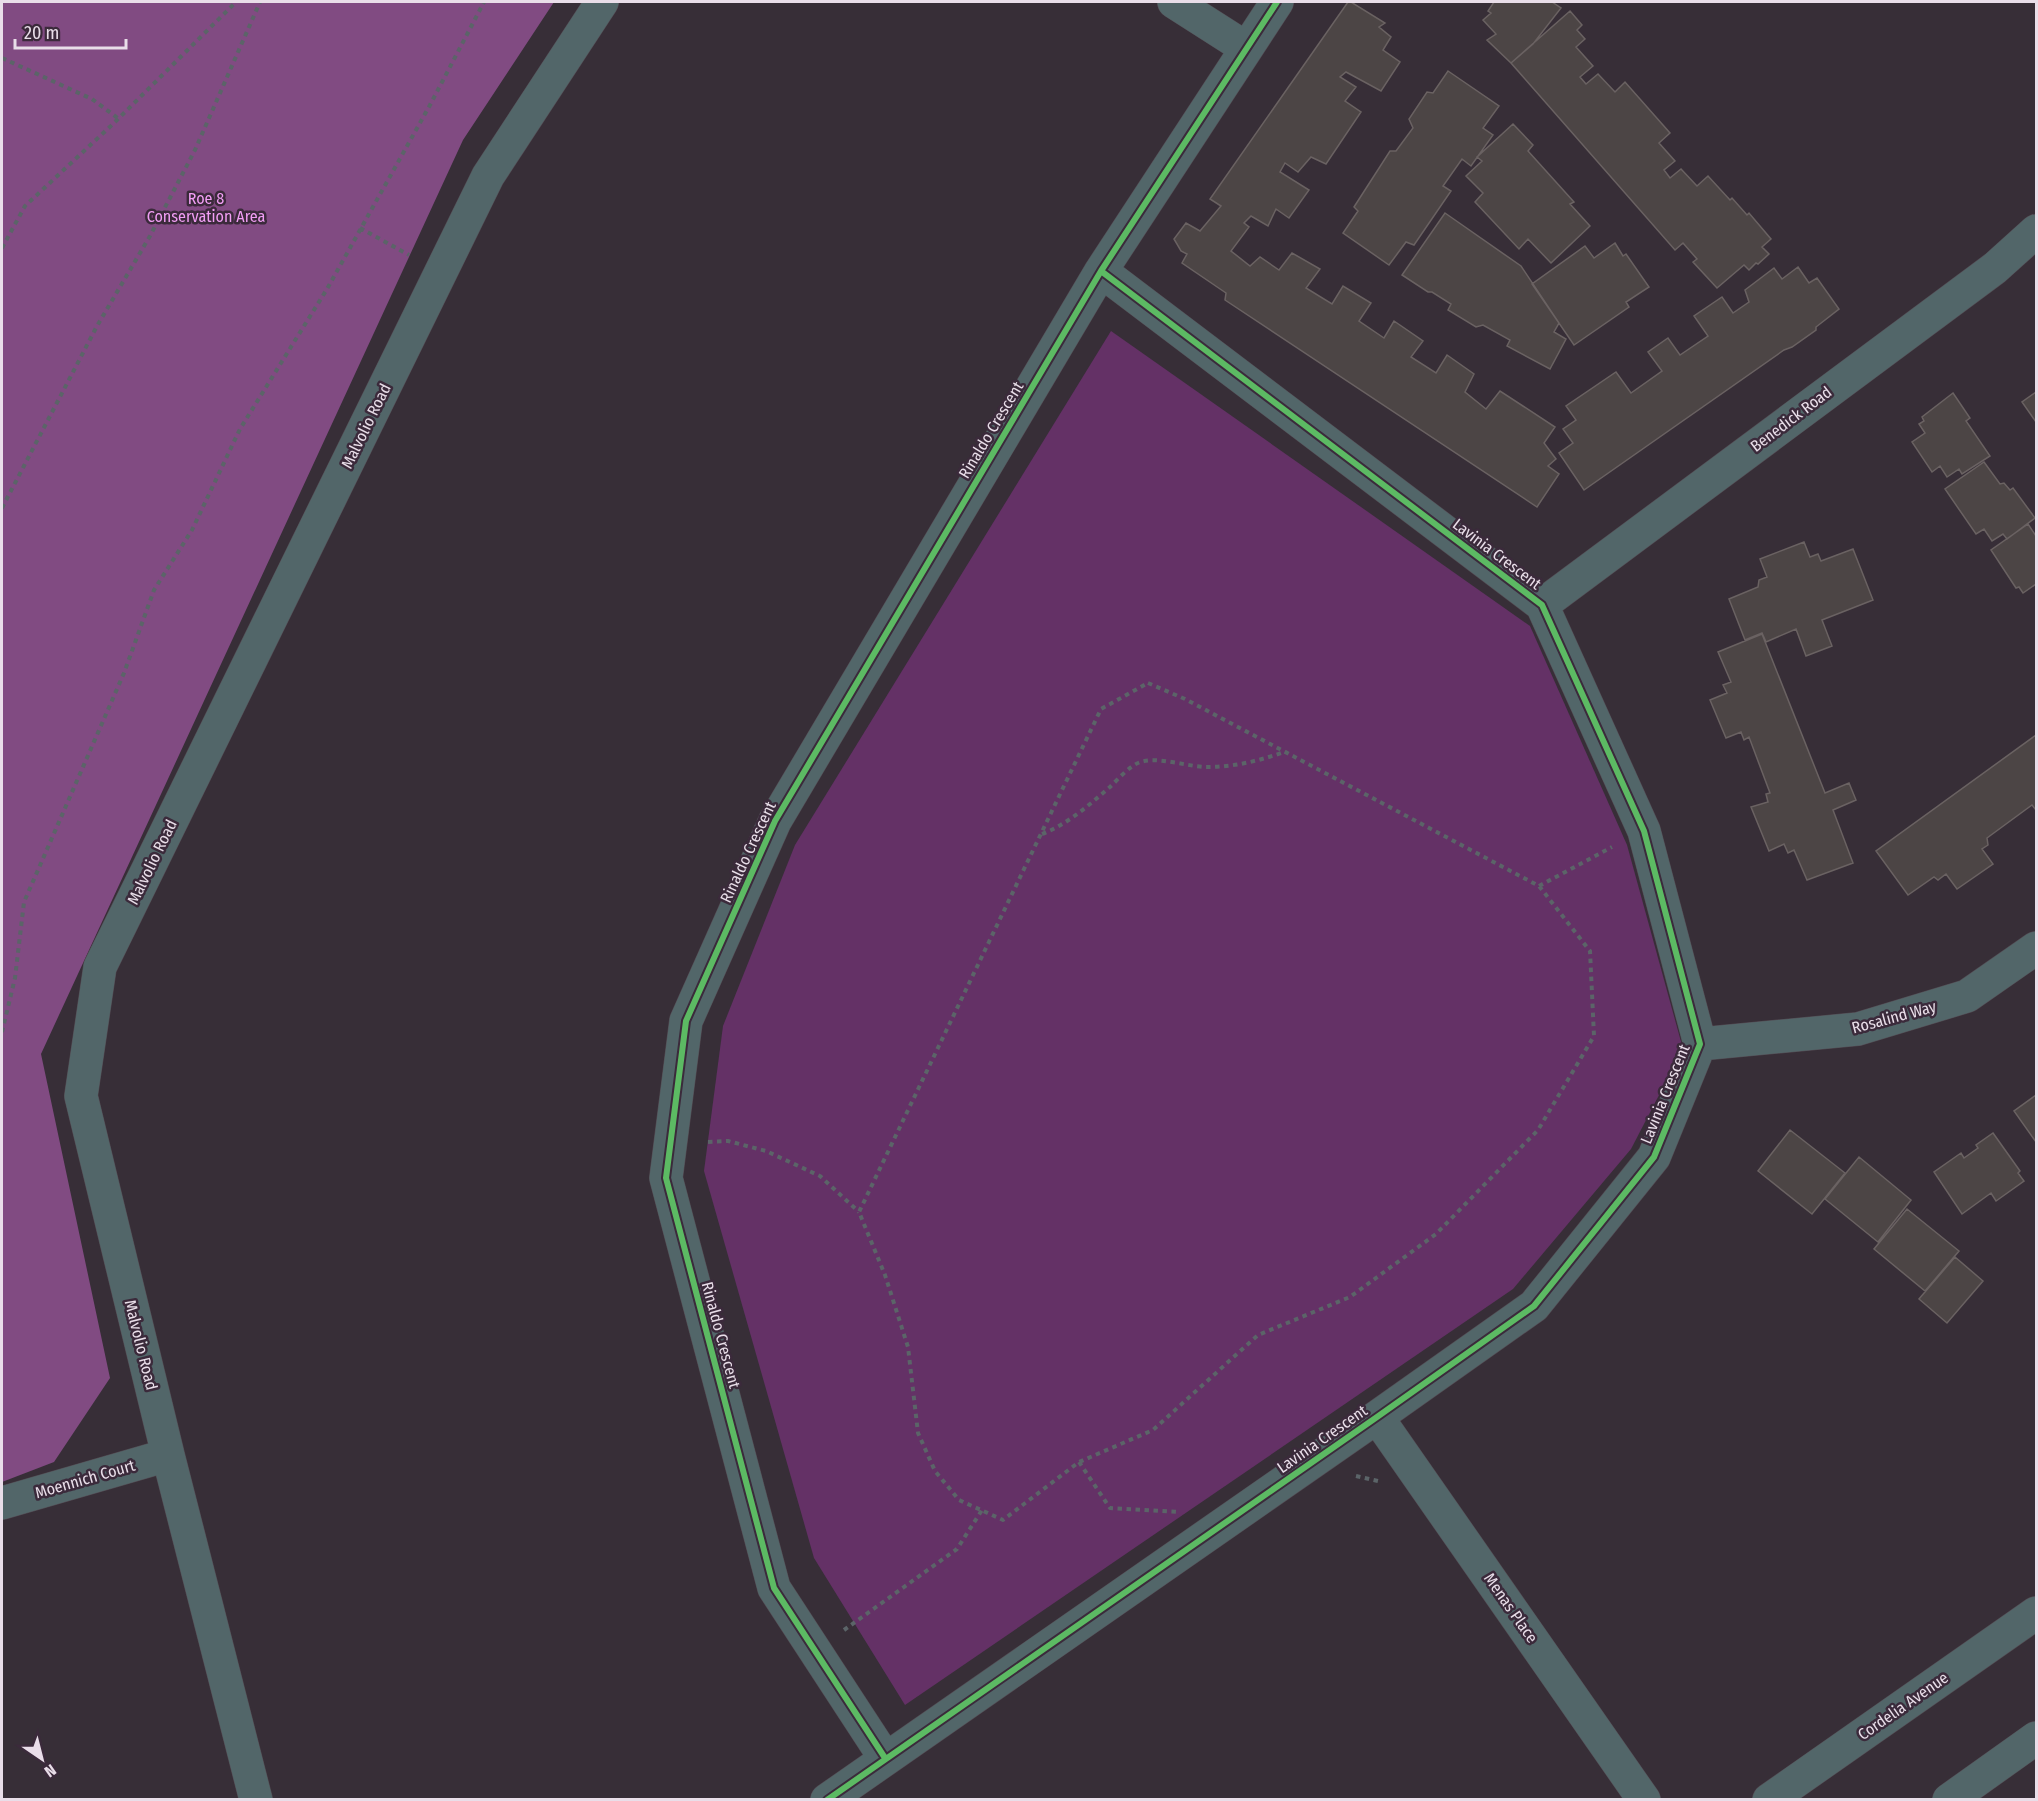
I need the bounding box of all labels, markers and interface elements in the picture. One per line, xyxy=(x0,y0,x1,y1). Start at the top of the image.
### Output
scale bar xyxy=(15,12,126,50)
text: 20 m xyxy=(24,22,59,44)
park label: Roe 8 Conservation Area xyxy=(147,189,266,226)
street label: Rinaldo Crescent xyxy=(955,377,1028,482)
street label: Malvolio Road xyxy=(337,380,395,472)
street label: Benedick Road xyxy=(1747,382,1835,456)
street label: Lavinia Crescent xyxy=(1449,515,1546,594)
street label: Rinaldo Crescent xyxy=(716,798,780,906)
street label: Malvolio Road xyxy=(123,816,181,908)
street label: Rosalind Way xyxy=(1850,996,1939,1037)
street label: Lavinia Crescent xyxy=(1636,1041,1694,1147)
street label: Rinaldo Crescent xyxy=(698,1280,745,1391)
street label: Malvolio Road xyxy=(121,1298,161,1392)
street label: Lavinia Crescent xyxy=(1273,1400,1371,1477)
street label: Moennich Court xyxy=(33,1455,138,1502)
street label: Menas Place xyxy=(1480,1570,1542,1647)
street label: Cordelia Avenue xyxy=(1854,1668,1952,1744)
north arrow xyxy=(12,1729,72,1789)
text: N xyxy=(41,1760,60,1781)

